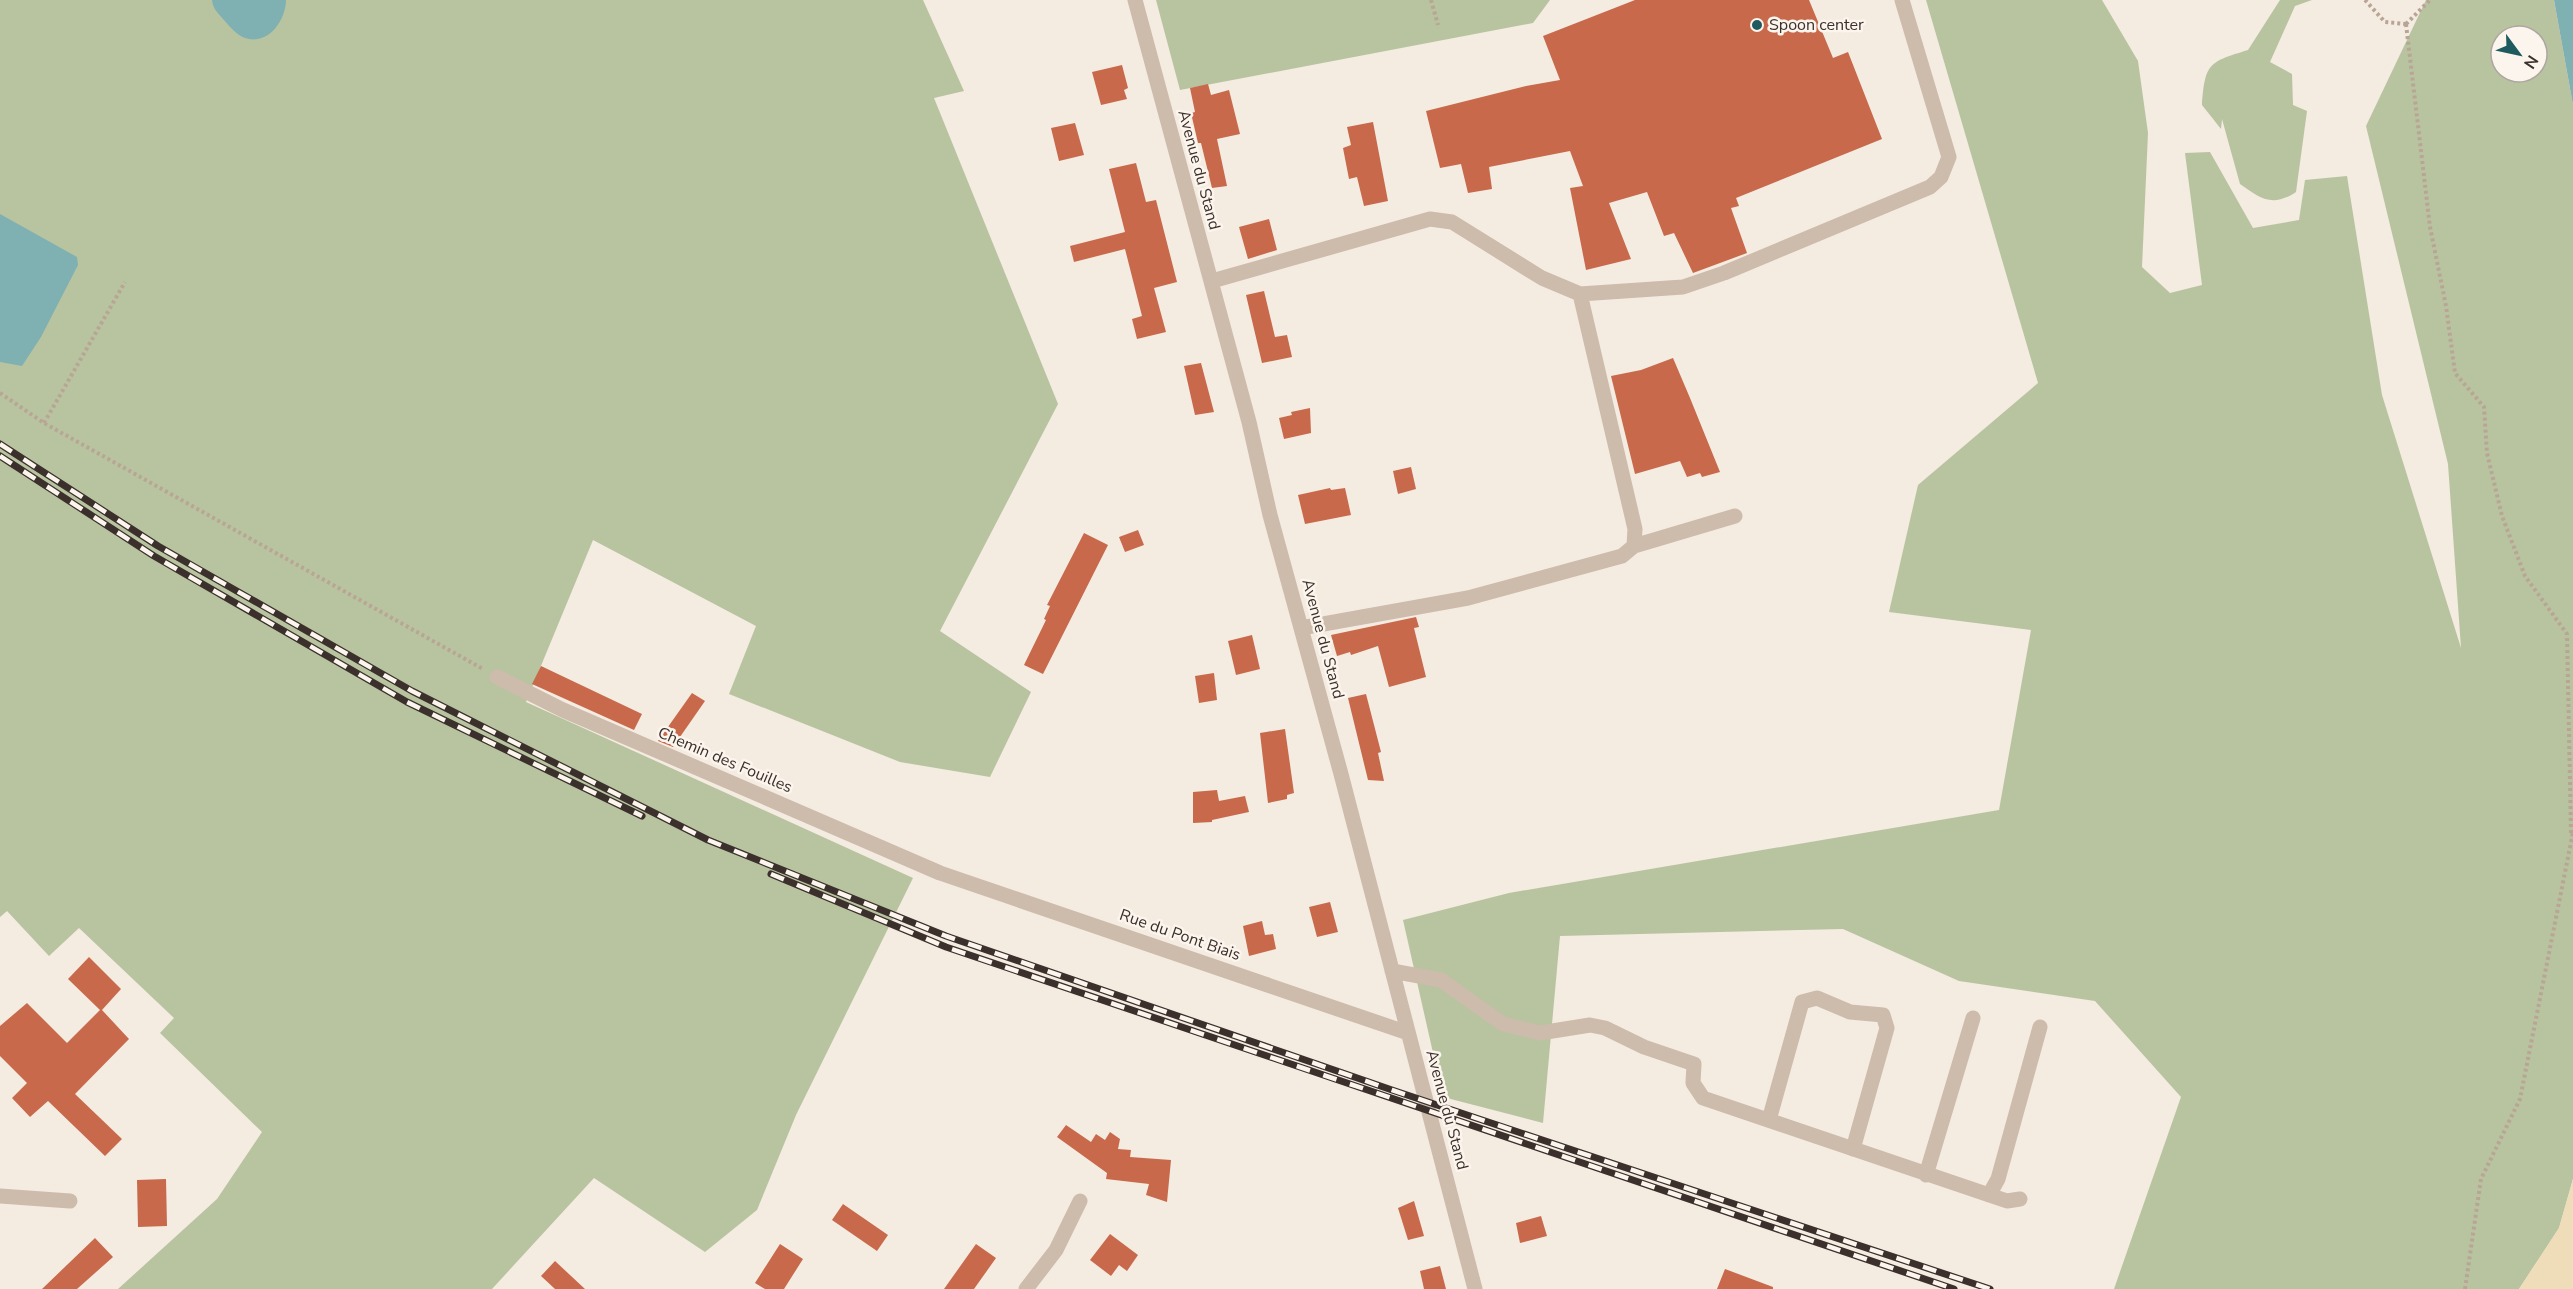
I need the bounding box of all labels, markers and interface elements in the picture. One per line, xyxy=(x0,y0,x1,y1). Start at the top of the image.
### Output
place label: Spoon center xyxy=(1769,14,1864,36)
marker: Spoon center xyxy=(1750,18,1764,32)
north arrow xyxy=(2489,24,2549,84)
text: N xyxy=(2518,51,2543,73)
street label: Avenue du Stand xyxy=(1172,108,1226,232)
street label: Avenue du Stand xyxy=(1296,577,1350,701)
street label: Chemin des Fouilles xyxy=(654,722,796,798)
street label: Rue du Pont Biais xyxy=(1117,904,1243,966)
street label: Avenue du Stand xyxy=(1420,1048,1474,1172)

